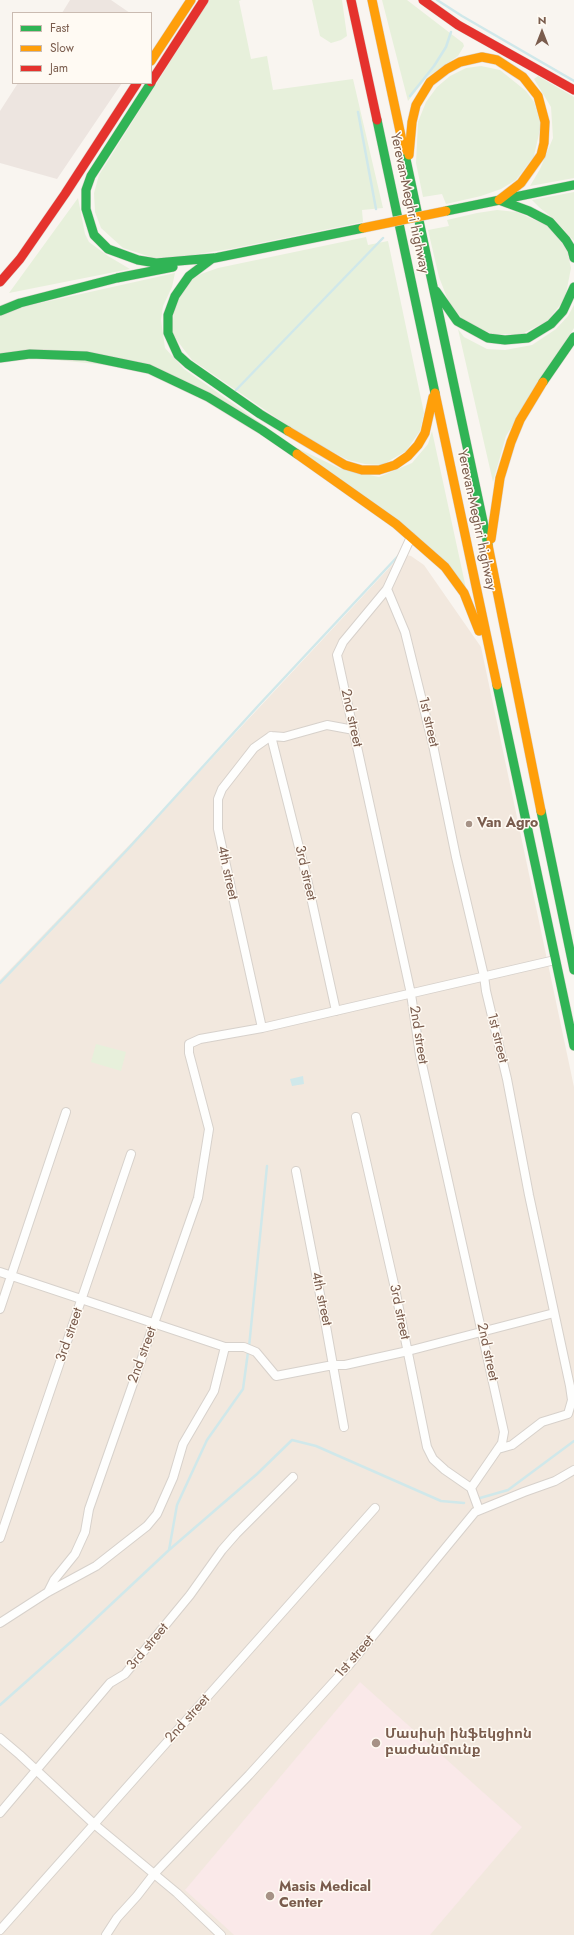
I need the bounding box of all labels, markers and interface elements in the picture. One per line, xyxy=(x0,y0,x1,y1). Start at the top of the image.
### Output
legend xyxy=(12,12,152,84)
north arrow xyxy=(522,12,562,52)
text: N xyxy=(538,12,546,28)
text: Fast xyxy=(50,19,69,37)
text: Slow xyxy=(50,39,74,57)
text: Jam xyxy=(50,59,68,77)
street label: Yerevan-Meghri highway xyxy=(386,131,432,275)
street label: Yerevan-Meghri highway xyxy=(453,448,499,592)
street label: 2nd street xyxy=(337,687,365,749)
street label: 1st street xyxy=(414,695,442,749)
place label: Van Agro xyxy=(477,816,538,832)
marker: Van Agro xyxy=(464,819,474,829)
street label: 3rd street xyxy=(291,844,319,902)
street label: 4th street xyxy=(213,845,241,901)
street label: 2nd street xyxy=(405,1005,431,1065)
street label: 1st street xyxy=(483,1011,511,1065)
street label: 4th street xyxy=(307,1271,335,1327)
street label: 3rd street xyxy=(385,1283,413,1341)
street label: 3rd street xyxy=(53,1306,87,1364)
street label: 2nd street xyxy=(473,1321,501,1383)
street label: 2nd street xyxy=(125,1324,161,1386)
street label: 3rd street xyxy=(124,1620,172,1674)
street label: 1st street xyxy=(332,1632,378,1682)
street label: 2nd street xyxy=(162,1692,214,1746)
place label: Մասիսի ինֆեկցիոն բաժանմունք xyxy=(385,1727,532,1760)
marker: Մասիսի ինֆեկցիոն բաժանմունք xyxy=(370,1737,382,1749)
place label: Masis Medical Center xyxy=(279,1880,371,1912)
marker: Masis Medical Center xyxy=(264,1890,276,1902)

